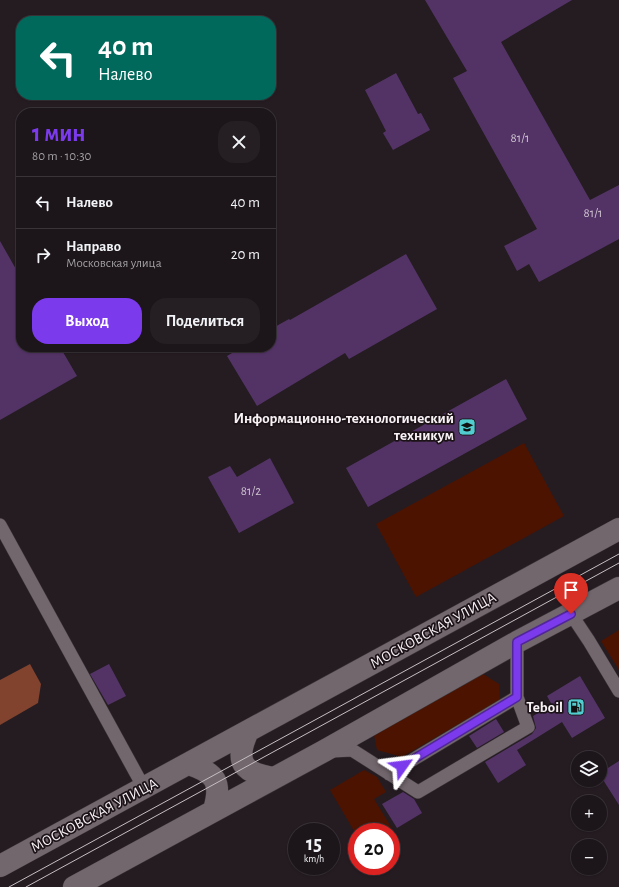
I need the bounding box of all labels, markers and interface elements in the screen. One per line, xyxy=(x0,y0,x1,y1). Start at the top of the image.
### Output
icon: left xyxy=(32,32,84,84)
text: 40 m xyxy=(98,33,154,61)
text: Налево xyxy=(98,66,152,84)
button: close xyxy=(218,121,260,163)
text: 1 мин xyxy=(32,122,86,146)
house number: 81/1 xyxy=(511,132,529,145)
text: 80 m · 10:30 xyxy=(32,150,91,163)
icon: left xyxy=(32,192,54,214)
text: Налево xyxy=(66,195,113,210)
text: 40 m xyxy=(230,195,260,210)
house number: 81/1 xyxy=(584,207,602,220)
text: Направо xyxy=(66,239,121,254)
icon: right xyxy=(32,244,54,266)
text: 20 m xyxy=(231,247,260,262)
text: Московская улица xyxy=(66,257,162,270)
button: Выход xyxy=(32,298,142,344)
button: Поделиться xyxy=(150,298,260,344)
place label: Информационно-технологический техникум xyxy=(233,411,454,443)
school or university icon: Информационно-технологический техникум xyxy=(457,417,477,437)
house number: 81/2 xyxy=(241,485,261,498)
pin xyxy=(554,573,588,614)
icon: arrive xyxy=(560,579,582,601)
street label: МОСКОВСКАЯ УЛИЦА xyxy=(368,590,499,671)
fuel station icon: Teboil xyxy=(566,697,586,717)
place label: Teboil xyxy=(526,700,563,715)
position arrow xyxy=(381,745,423,787)
map controls xyxy=(571,751,607,875)
button: layers xyxy=(571,751,607,787)
street label: МОСКОВСКАЯ УЛИЦА xyxy=(28,776,160,855)
button: + xyxy=(571,795,607,831)
speed limit sign: 20 xyxy=(348,823,400,875)
text: 15 xyxy=(306,834,322,854)
button: − xyxy=(571,839,607,875)
text: km/h xyxy=(304,854,324,864)

